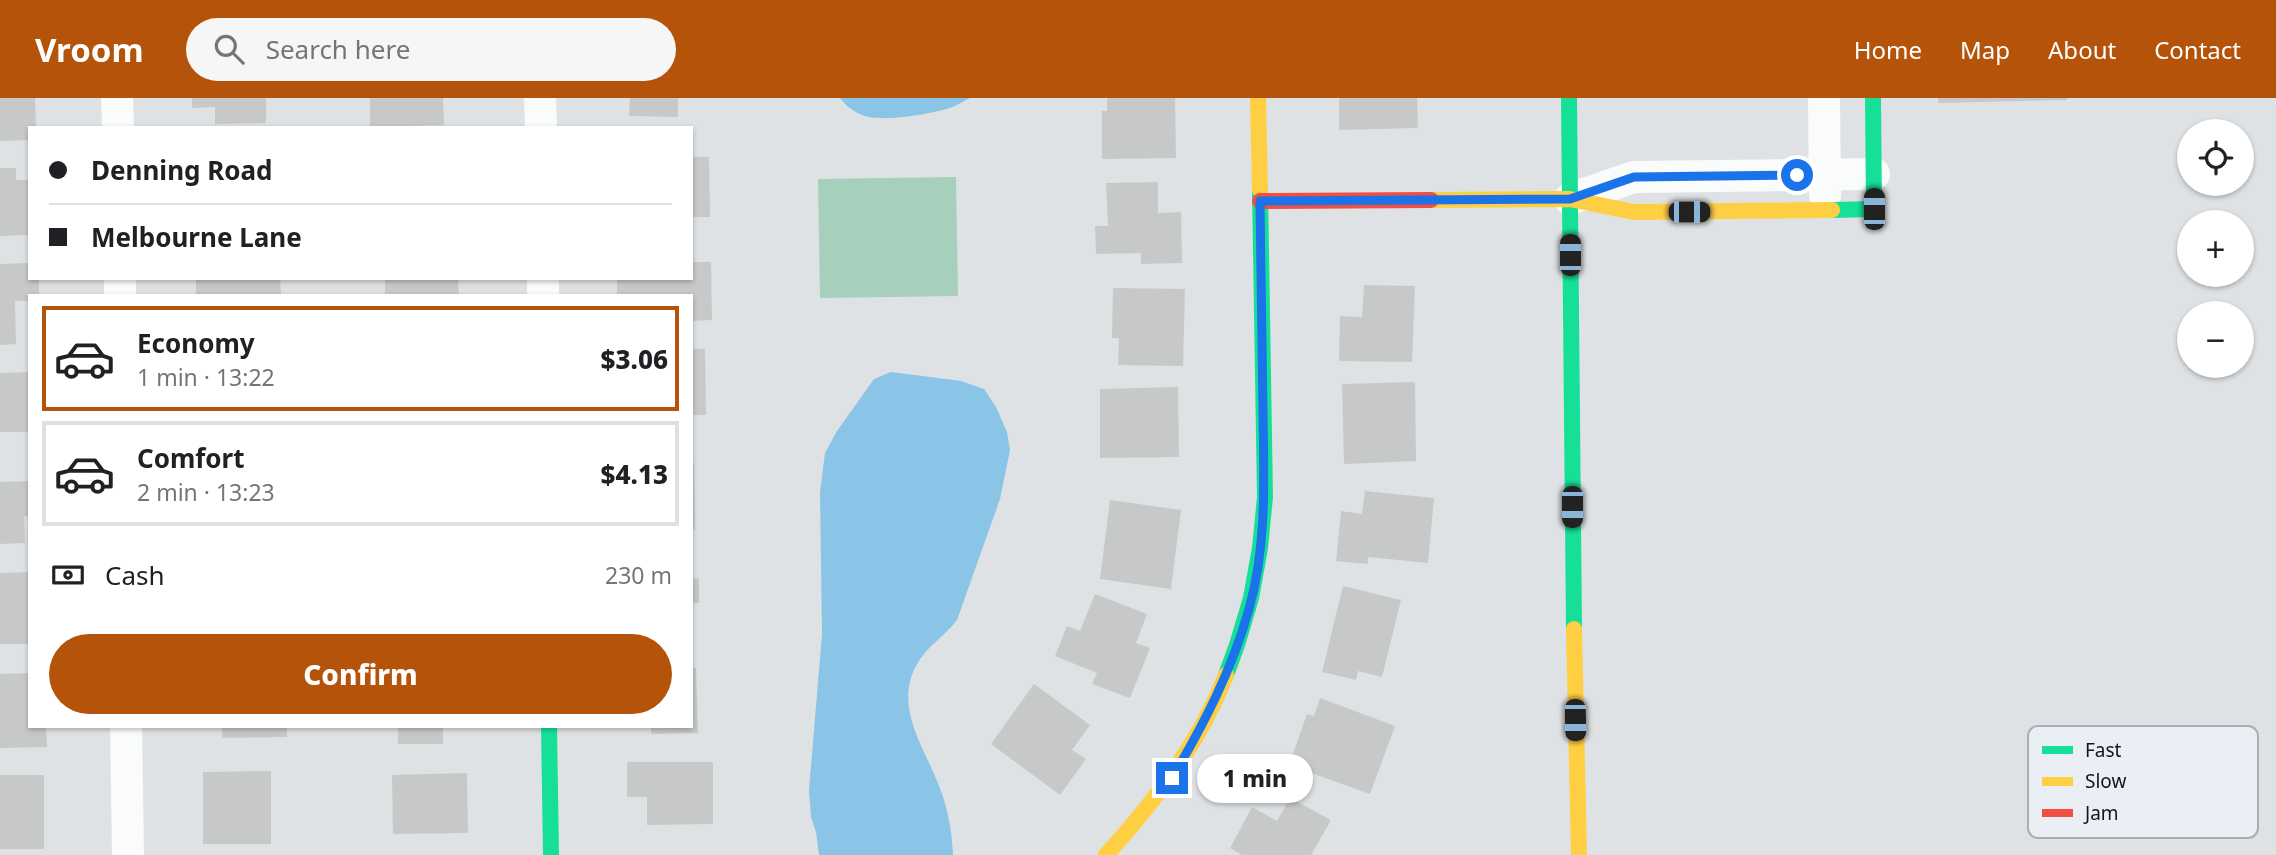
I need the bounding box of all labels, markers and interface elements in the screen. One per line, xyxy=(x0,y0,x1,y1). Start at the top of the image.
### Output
search box xyxy=(186,18,676,81)
text: Vroom xyxy=(35,27,144,72)
icon: search xyxy=(210,30,248,68)
text: Search here xyxy=(266,31,410,67)
text: Home xyxy=(1854,33,1922,66)
text: Map xyxy=(1960,33,2010,66)
text: About xyxy=(2048,33,2116,66)
text: Contact xyxy=(2154,33,2241,66)
map controls xyxy=(2177,119,2254,378)
button: locate xyxy=(2177,119,2254,196)
text: Denning Road xyxy=(91,152,273,188)
route start xyxy=(1781,159,1813,191)
car xyxy=(1864,188,1885,230)
car xyxy=(1669,202,1711,223)
button: + xyxy=(2177,210,2254,287)
text: Melbourne Lane xyxy=(91,219,302,255)
car xyxy=(1560,234,1581,276)
button: − xyxy=(2177,301,2254,378)
text: Economy xyxy=(137,325,255,361)
icon: car xyxy=(53,327,116,390)
text: $3.06 xyxy=(601,341,668,377)
text: 1 min · 13:22 xyxy=(137,361,275,393)
text: Comfort xyxy=(137,440,245,476)
icon: car xyxy=(53,442,116,505)
text: $4.13 xyxy=(601,456,668,492)
text: 2 min · 13:23 xyxy=(137,476,275,508)
car xyxy=(1562,486,1583,528)
icon: cash xyxy=(49,556,87,594)
text: Cash xyxy=(105,557,165,593)
text: 230 m xyxy=(605,559,672,591)
button: Confirm xyxy=(49,634,672,714)
car xyxy=(1565,699,1586,741)
legend xyxy=(2028,726,2258,838)
text: Fast xyxy=(2085,737,2122,763)
callout: 1 min xyxy=(1196,754,1312,802)
route end xyxy=(1156,762,1188,794)
text: 1 min xyxy=(1223,762,1287,794)
text: Slow xyxy=(2085,768,2126,794)
text: Jam xyxy=(2083,800,2119,826)

